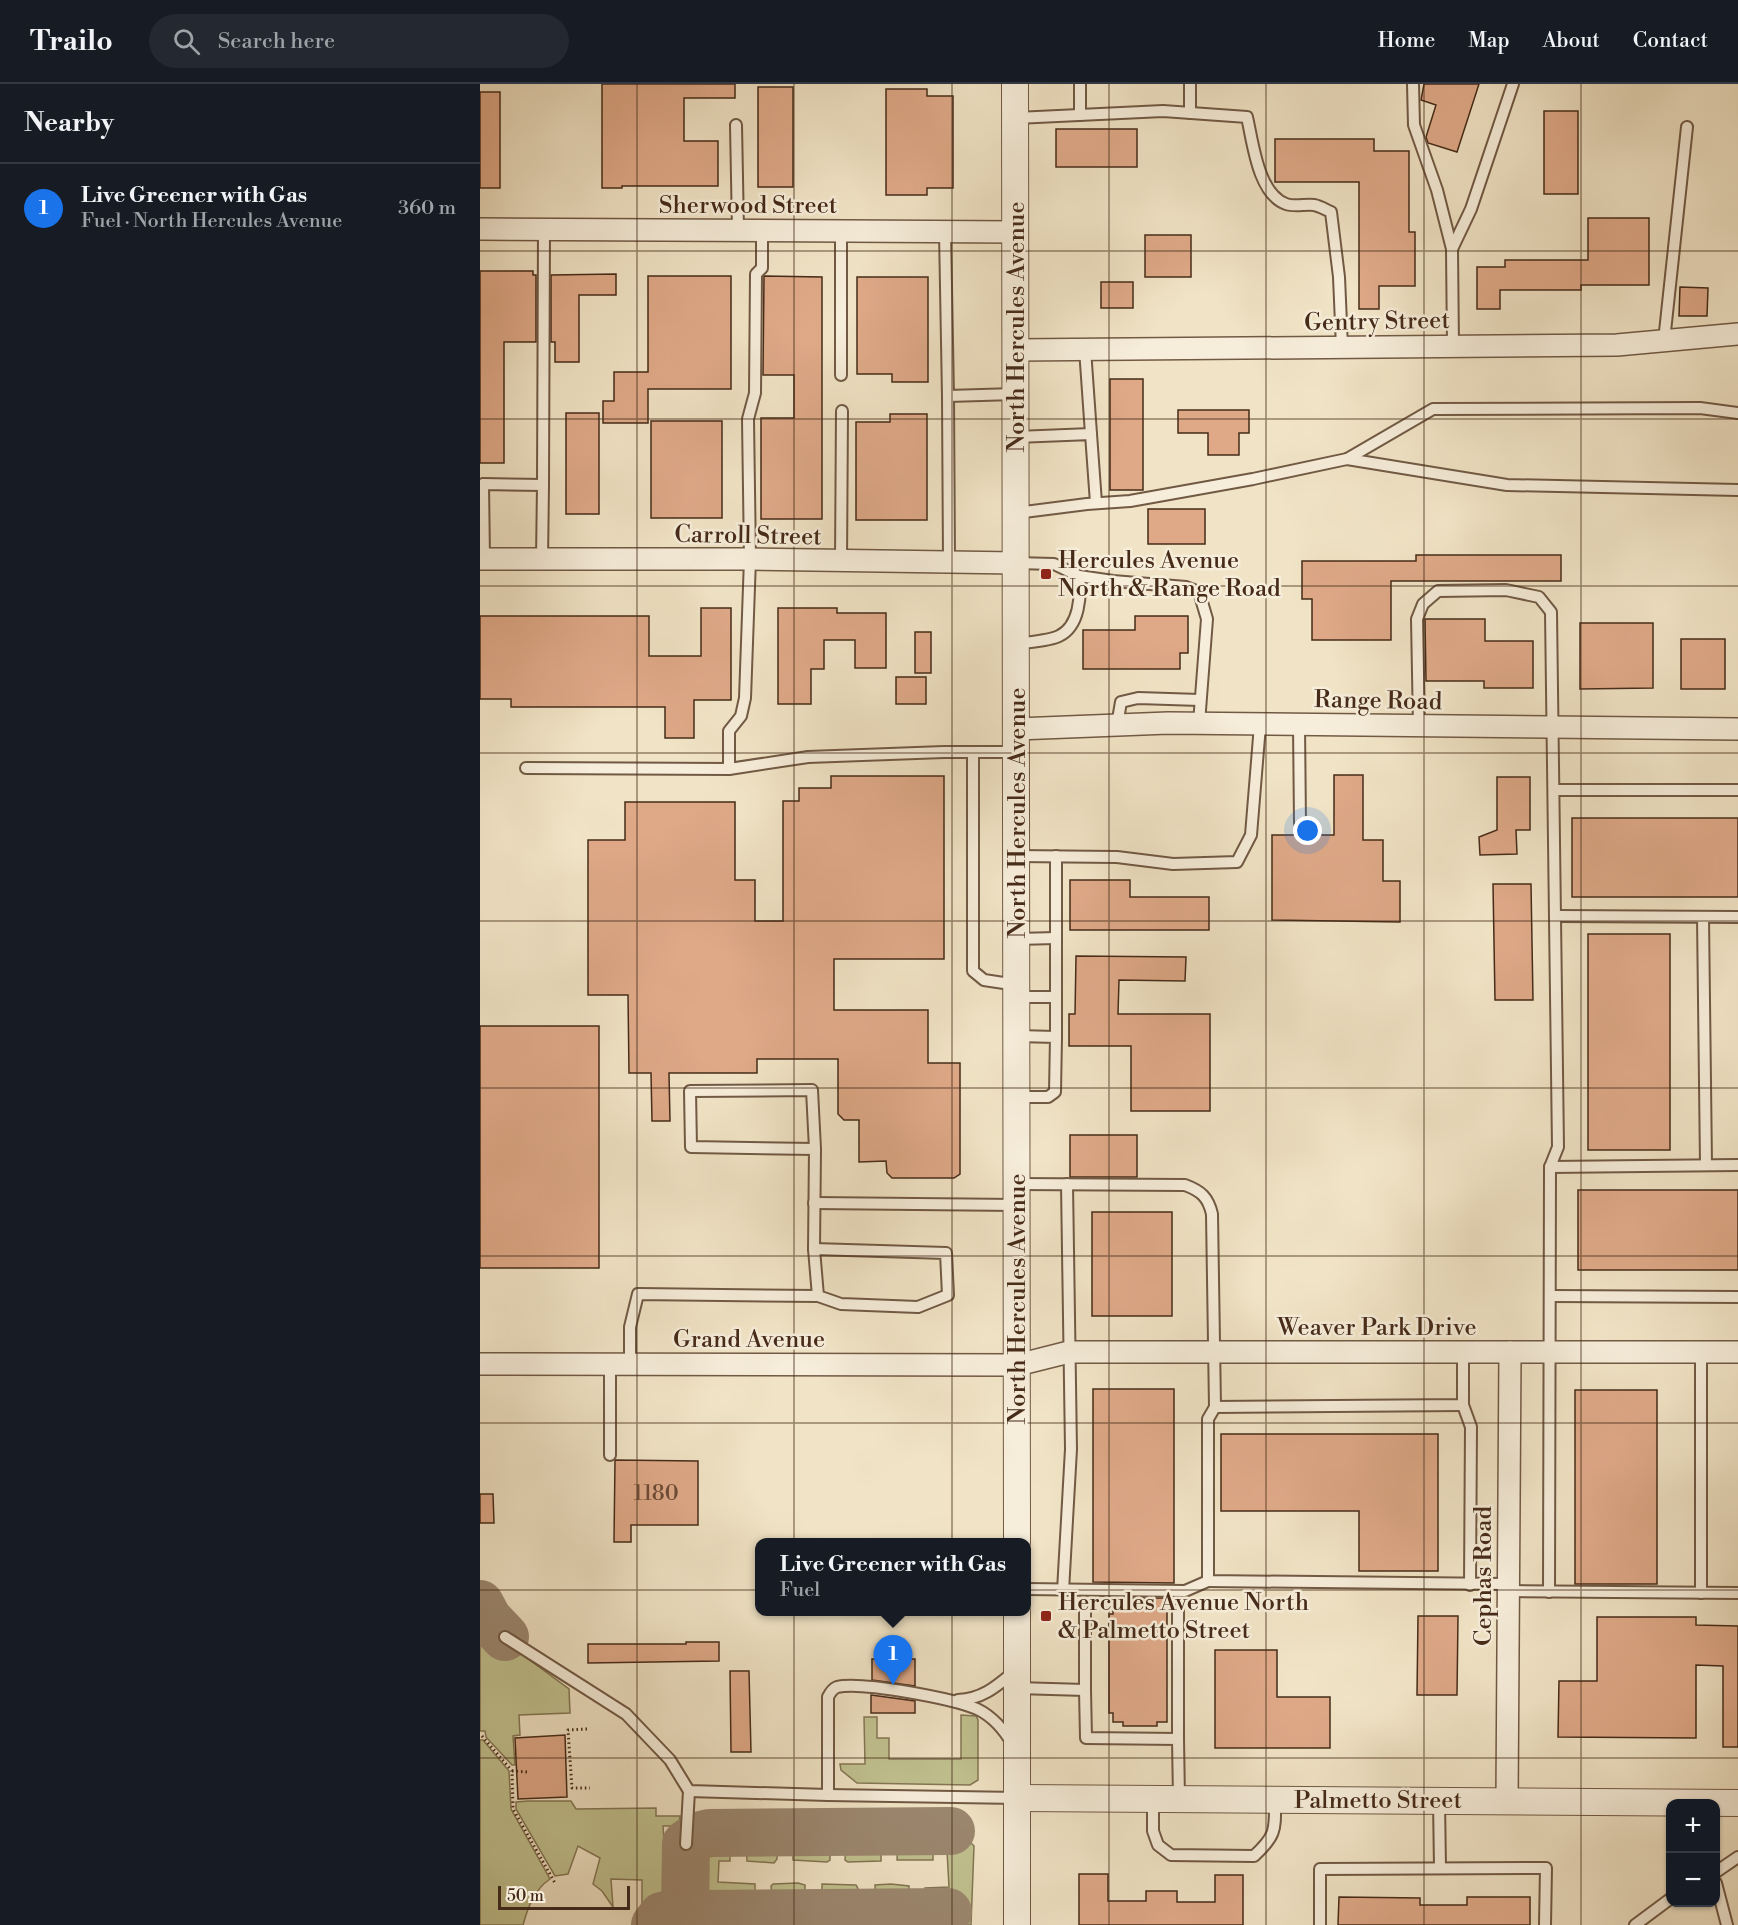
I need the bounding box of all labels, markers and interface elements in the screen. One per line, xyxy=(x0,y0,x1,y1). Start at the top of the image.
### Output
search box xyxy=(149,14,569,68)
text: Trailo xyxy=(30,24,113,59)
icon: search xyxy=(170,25,203,58)
text: Search here xyxy=(218,28,335,55)
text: Home xyxy=(1378,28,1435,54)
text: Map xyxy=(1468,28,1510,54)
text: About xyxy=(1543,28,1600,54)
text: Contact xyxy=(1633,28,1708,54)
text: Nearby xyxy=(24,107,114,139)
text: Live Greener with Gas xyxy=(81,182,307,209)
street label: Sherwood Street xyxy=(659,191,838,221)
text: 1 xyxy=(39,196,48,221)
text: 360 m xyxy=(398,196,456,221)
street label: North Hercules Avenue xyxy=(1002,201,1032,453)
text: Fuel · North Hercules Avenue xyxy=(81,209,342,234)
street label: Gentry Street xyxy=(1304,306,1451,338)
street label: Carroll Street xyxy=(674,520,822,552)
place label: Hercules Avenue North & Range Road xyxy=(1058,546,1281,604)
marker: Hercules Avenue North & Range Road xyxy=(1039,567,1053,581)
street label: Range Road xyxy=(1313,685,1443,717)
street label: North Hercules Avenue xyxy=(1003,687,1033,939)
your location xyxy=(1293,816,1322,845)
street label: North Hercules Avenue xyxy=(1003,1173,1033,1425)
street label: Weaver Park Drive xyxy=(1276,1313,1477,1343)
street label: Grand Avenue xyxy=(673,1325,825,1355)
house number: 1180 xyxy=(633,1481,679,1507)
street label: Cephas Road xyxy=(1469,1506,1499,1646)
popup xyxy=(755,1538,1031,1616)
text: Live Greener with Gas xyxy=(780,1551,1006,1578)
text: Fuel xyxy=(780,1578,820,1603)
place label: Hercules Avenue North & Palmetto Street xyxy=(1058,1588,1309,1646)
marker: Hercules Avenue North & Palmetto Street xyxy=(1039,1609,1053,1623)
pin: 1 xyxy=(874,1636,912,1685)
street label: Palmetto Street xyxy=(1294,1786,1462,1816)
map controls xyxy=(1666,1799,1720,1907)
button: + xyxy=(1666,1799,1720,1853)
button: − xyxy=(1666,1853,1720,1907)
scale bar xyxy=(498,1883,630,1910)
text: 50 m xyxy=(507,1886,544,1906)

